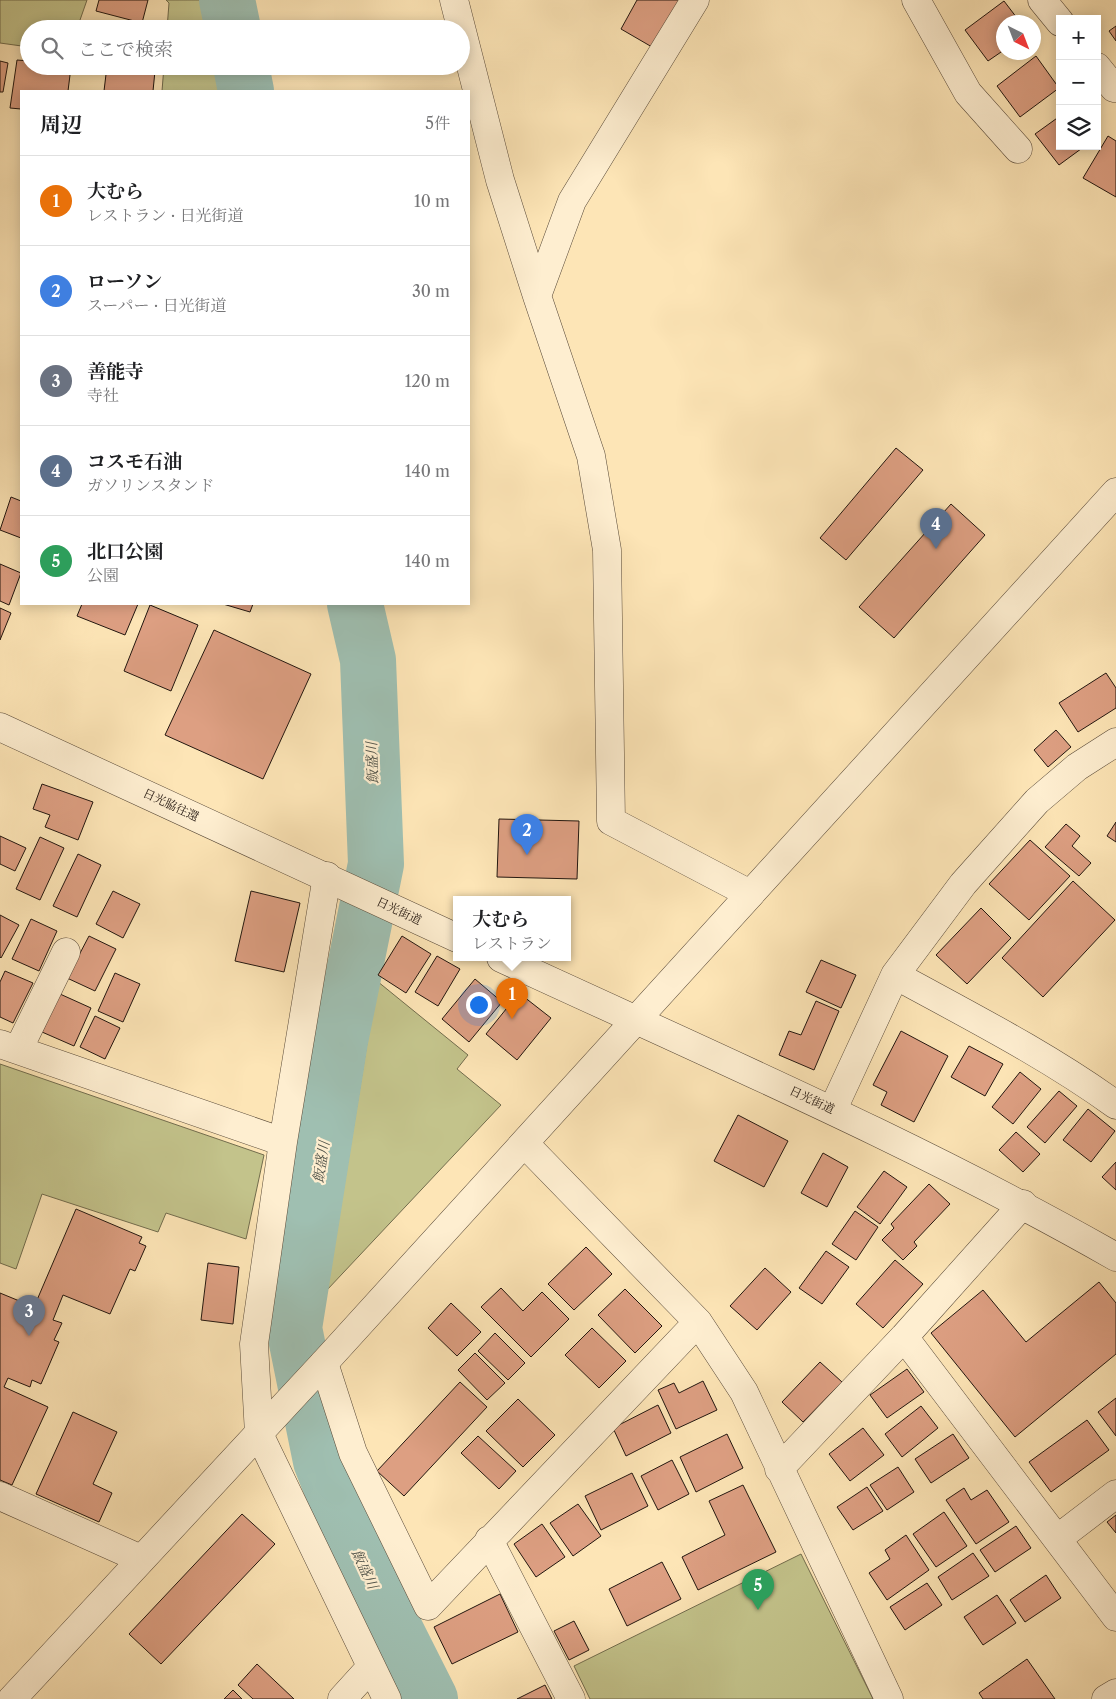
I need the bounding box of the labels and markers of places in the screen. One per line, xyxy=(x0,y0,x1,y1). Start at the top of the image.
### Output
pin: 4 xyxy=(920,508,952,549)
pin: 2 xyxy=(511,814,543,855)
pin: 1 xyxy=(496,978,528,1019)
pin: 3 xyxy=(13,1295,45,1336)
pin: 5 xyxy=(742,1569,774,1610)

